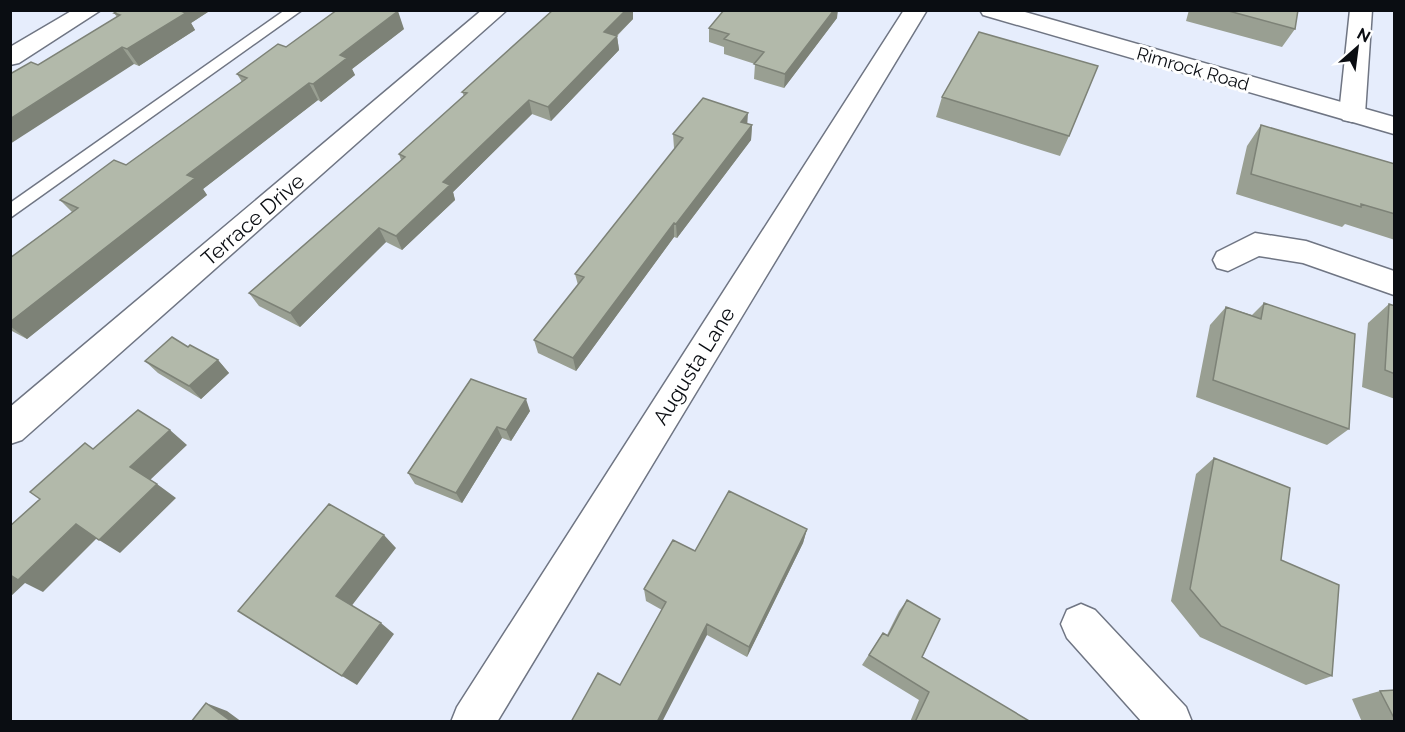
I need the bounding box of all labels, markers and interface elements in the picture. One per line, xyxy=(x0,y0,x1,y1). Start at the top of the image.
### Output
north arrow xyxy=(1327,18,1387,78)
text: N xyxy=(1354,24,1374,46)
street label: Rimrock Road xyxy=(1134,42,1252,95)
street label: Terrace Drive xyxy=(196,168,309,271)
street label: Augusta Lane xyxy=(647,302,740,429)

